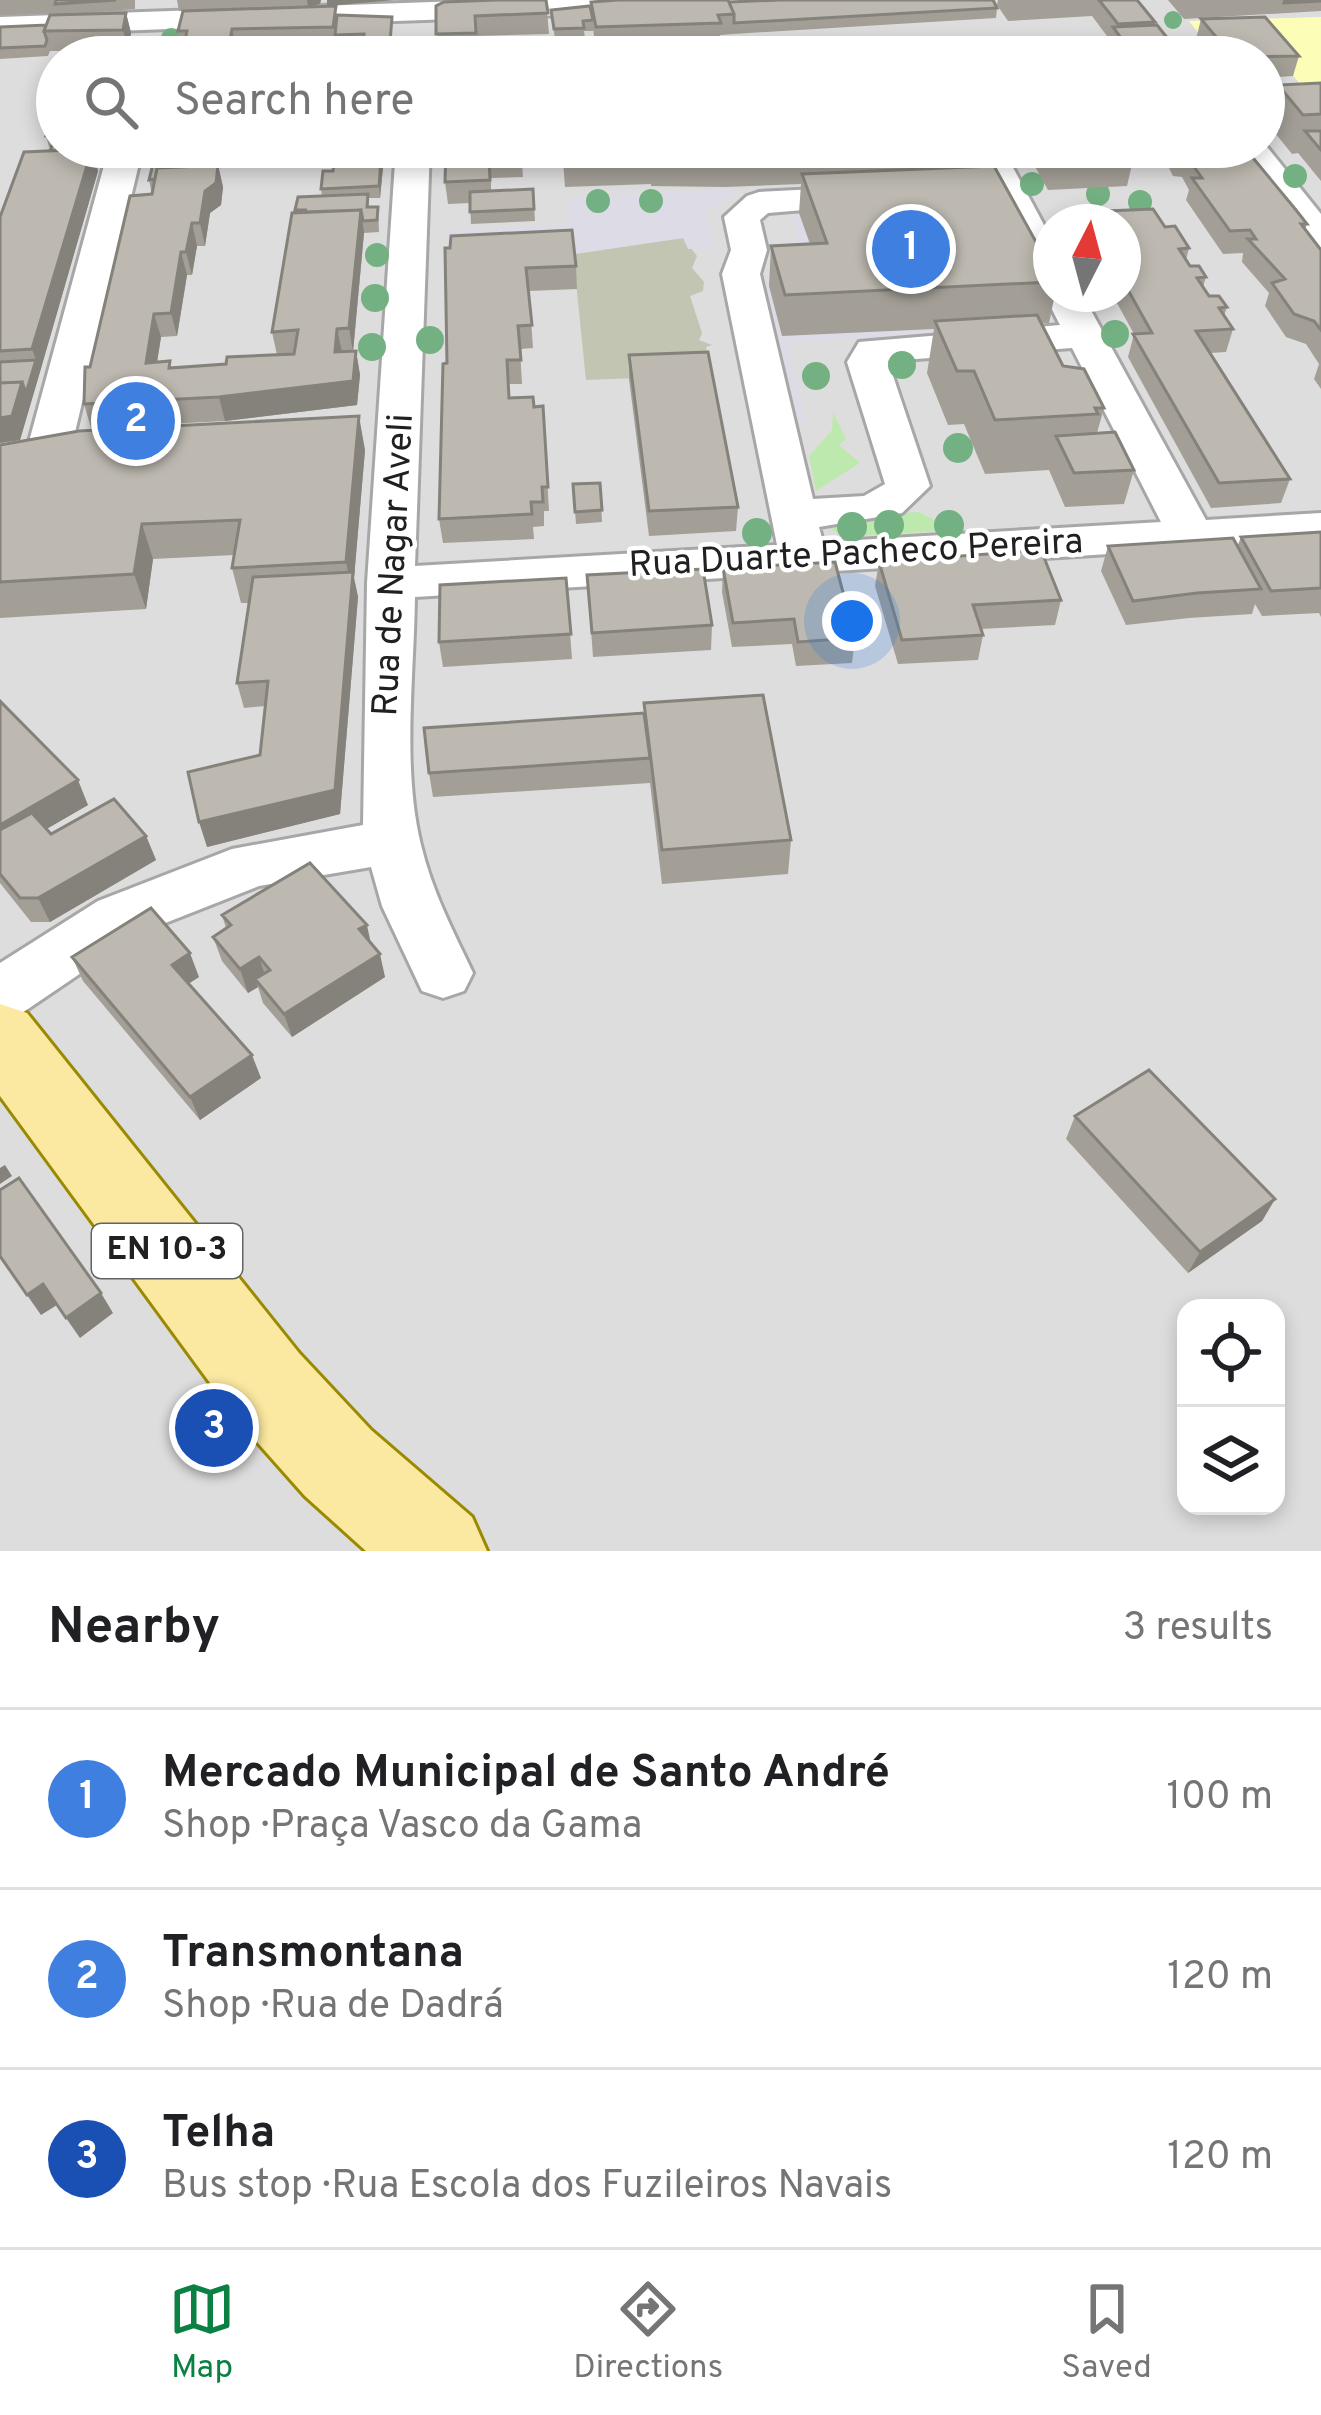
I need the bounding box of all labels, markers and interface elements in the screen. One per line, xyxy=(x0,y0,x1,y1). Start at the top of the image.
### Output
search box xyxy=(36,36,1285,168)
icon: search xyxy=(78,69,144,135)
text: Search here xyxy=(174,74,414,131)
pin: 1 xyxy=(872,204,950,294)
north arrow xyxy=(1033,204,1141,312)
pin: 2 xyxy=(97,376,175,466)
street label: Rua de Nagar Aveli xyxy=(364,412,426,718)
street label: Rua Duarte Pacheco Pereira xyxy=(628,520,1084,590)
your location xyxy=(822,591,882,651)
road number: EN 10-3 xyxy=(92,1224,242,1278)
map controls xyxy=(1177,1299,1285,1515)
button: locate xyxy=(1177,1299,1285,1407)
pin: 3 xyxy=(175,1383,253,1473)
button: layers xyxy=(1177,1407,1285,1515)
text: Nearby xyxy=(48,1597,220,1662)
text: 3 results xyxy=(1123,1605,1273,1654)
text: Mercado Municipal de Santo André xyxy=(162,1746,890,1803)
text: 1 xyxy=(79,1774,95,1823)
text: 100 m xyxy=(1166,1774,1273,1823)
text: Shop · Praça Vasco da Gama xyxy=(162,1803,642,1852)
text: Transmontana xyxy=(162,1926,464,1983)
text: 2 xyxy=(75,1954,99,2003)
text: 120 m xyxy=(1167,1954,1273,2003)
text: Shop · Rua de Dadrá xyxy=(162,1983,504,2032)
text: Telha xyxy=(162,2106,275,2163)
text: 3 xyxy=(75,2134,99,2183)
text: 120 m xyxy=(1167,2134,1273,2183)
text: Bus stop · Rua Escola dos Fuzileiros Navais xyxy=(162,2163,892,2212)
tab: Map xyxy=(169,2276,235,2390)
tab: Directions xyxy=(573,2276,723,2390)
tab: Saved xyxy=(1061,2276,1152,2390)

